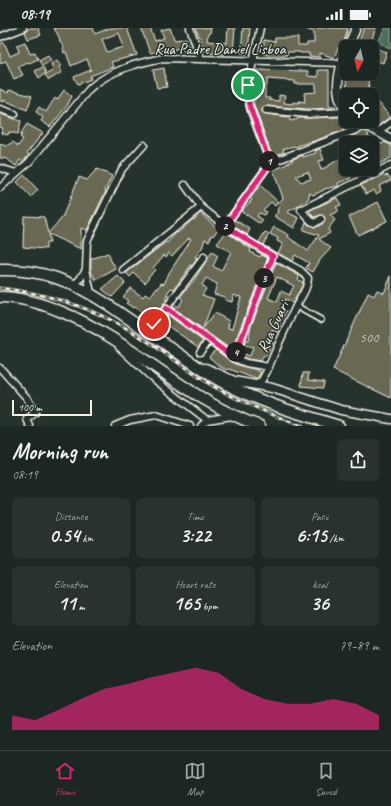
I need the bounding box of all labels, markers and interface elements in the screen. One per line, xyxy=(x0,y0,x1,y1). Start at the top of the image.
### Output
text: 08:19 xyxy=(20,5,50,24)
street label: Rua Padre Daniel Lisboa xyxy=(154,39,287,59)
north arrow xyxy=(339,40,379,80)
map controls xyxy=(339,40,379,176)
pin xyxy=(231,68,265,102)
icon: arrive xyxy=(237,74,259,96)
button: locate xyxy=(339,88,379,128)
button: layers xyxy=(339,136,379,176)
pin: 1 xyxy=(259,151,279,171)
text: 1 xyxy=(267,154,271,168)
pin: 2 xyxy=(215,216,235,236)
text: 2 xyxy=(223,219,227,233)
pin: 3 xyxy=(254,268,274,288)
text: 3 xyxy=(262,271,266,285)
street label: Rua Guari xyxy=(253,297,294,356)
pin xyxy=(137,307,171,341)
icon: check xyxy=(143,313,165,335)
house number: 500 xyxy=(360,329,380,346)
pin: 4 xyxy=(226,342,246,362)
text: 4 xyxy=(234,345,238,359)
scale bar xyxy=(12,398,92,417)
text: 100 m xyxy=(18,400,42,414)
text: Morning run xyxy=(12,438,108,466)
button: share xyxy=(337,439,379,481)
text: 08:19 xyxy=(12,467,38,483)
text: Distance xyxy=(55,509,88,523)
text: Time xyxy=(187,509,204,523)
text: Pace xyxy=(311,509,328,523)
text: 0.54 xyxy=(49,523,80,548)
text: 3:22 xyxy=(180,523,211,548)
text: 6:15 xyxy=(296,523,327,548)
text: km xyxy=(80,531,93,545)
text: /km xyxy=(327,531,344,545)
text: Elevation xyxy=(54,577,88,591)
text: Heart rate xyxy=(175,577,216,591)
text: kcal xyxy=(313,577,327,591)
text: 11 xyxy=(58,591,76,616)
text: 165 xyxy=(173,591,200,616)
text: 36 xyxy=(311,591,329,616)
text: m xyxy=(76,599,85,613)
text: bpm xyxy=(200,599,218,613)
text: Elevation xyxy=(12,638,52,654)
text: 79–89 m xyxy=(339,638,379,654)
tab: Home xyxy=(54,760,76,798)
tab: Map xyxy=(184,760,206,798)
tab: Saved xyxy=(315,760,337,798)

